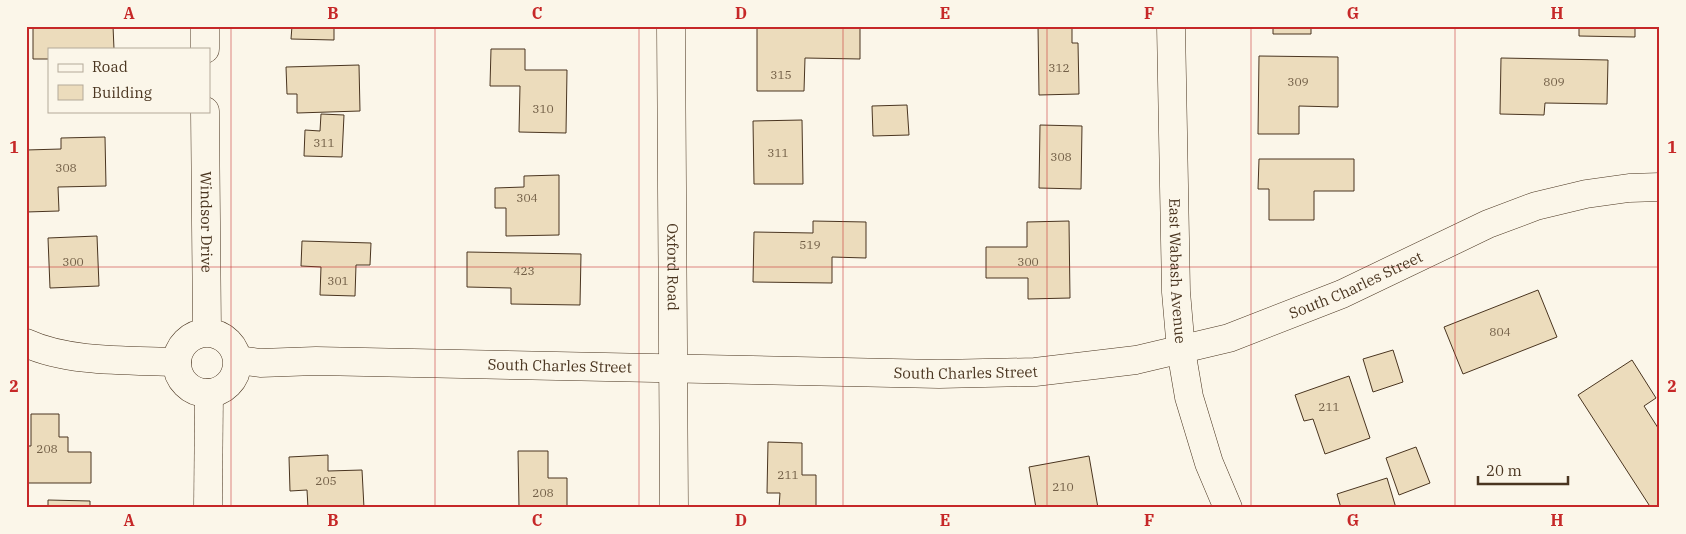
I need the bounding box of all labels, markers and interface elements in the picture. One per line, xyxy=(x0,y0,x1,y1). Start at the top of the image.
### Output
text: A xyxy=(123,3,135,23)
text: B xyxy=(327,3,339,23)
text: C xyxy=(532,3,542,23)
text: D xyxy=(735,3,747,23)
text: E xyxy=(940,3,950,23)
text: F xyxy=(1144,3,1154,23)
text: G xyxy=(1347,3,1359,23)
text: H xyxy=(1551,3,1564,23)
legend xyxy=(48,48,210,112)
text: Road xyxy=(92,57,128,76)
house number: 312 xyxy=(1048,60,1070,75)
house number: 315 xyxy=(770,67,792,82)
house number: 309 xyxy=(1287,74,1309,89)
house number: 809 xyxy=(1543,74,1565,89)
text: Building xyxy=(92,83,152,102)
house number: 310 xyxy=(532,101,554,116)
house number: 311 xyxy=(313,135,335,150)
text: 1 xyxy=(9,137,19,157)
text: 1 xyxy=(1667,137,1677,157)
house number: 311 xyxy=(767,145,789,160)
house number: 308 xyxy=(1050,149,1072,164)
house number: 308 xyxy=(55,160,77,175)
street label: Windsor Drive xyxy=(197,171,216,273)
house number: 304 xyxy=(516,190,538,205)
street label: East Wabash Avenue xyxy=(1165,198,1190,344)
street label: Oxford Road xyxy=(663,223,683,311)
house number: 519 xyxy=(799,237,821,252)
street label: South Charles Street xyxy=(1286,247,1425,323)
house number: 300 xyxy=(62,254,84,269)
house number: 300 xyxy=(1017,254,1039,269)
house number: 423 xyxy=(513,263,535,278)
house number: 301 xyxy=(327,273,349,288)
house number: 804 xyxy=(1489,324,1511,339)
street label: South Charles Street xyxy=(487,355,632,377)
street label: South Charles Street xyxy=(893,362,1039,383)
text: 2 xyxy=(9,376,19,396)
text: 2 xyxy=(1667,376,1677,396)
house number: 211 xyxy=(1318,399,1340,414)
house number: 208 xyxy=(36,441,58,456)
scale bar xyxy=(1478,454,1568,486)
text: 20 m xyxy=(1486,461,1522,480)
house number: 211 xyxy=(777,467,799,482)
house number: 205 xyxy=(315,473,337,488)
house number: 210 xyxy=(1052,479,1074,494)
house number: 208 xyxy=(532,485,554,500)
text: A xyxy=(123,510,135,530)
text: B xyxy=(327,510,339,530)
text: C xyxy=(532,510,542,530)
text: D xyxy=(735,510,747,530)
text: E xyxy=(940,510,950,530)
text: F xyxy=(1144,510,1154,530)
text: G xyxy=(1347,510,1359,530)
text: H xyxy=(1551,510,1564,530)

